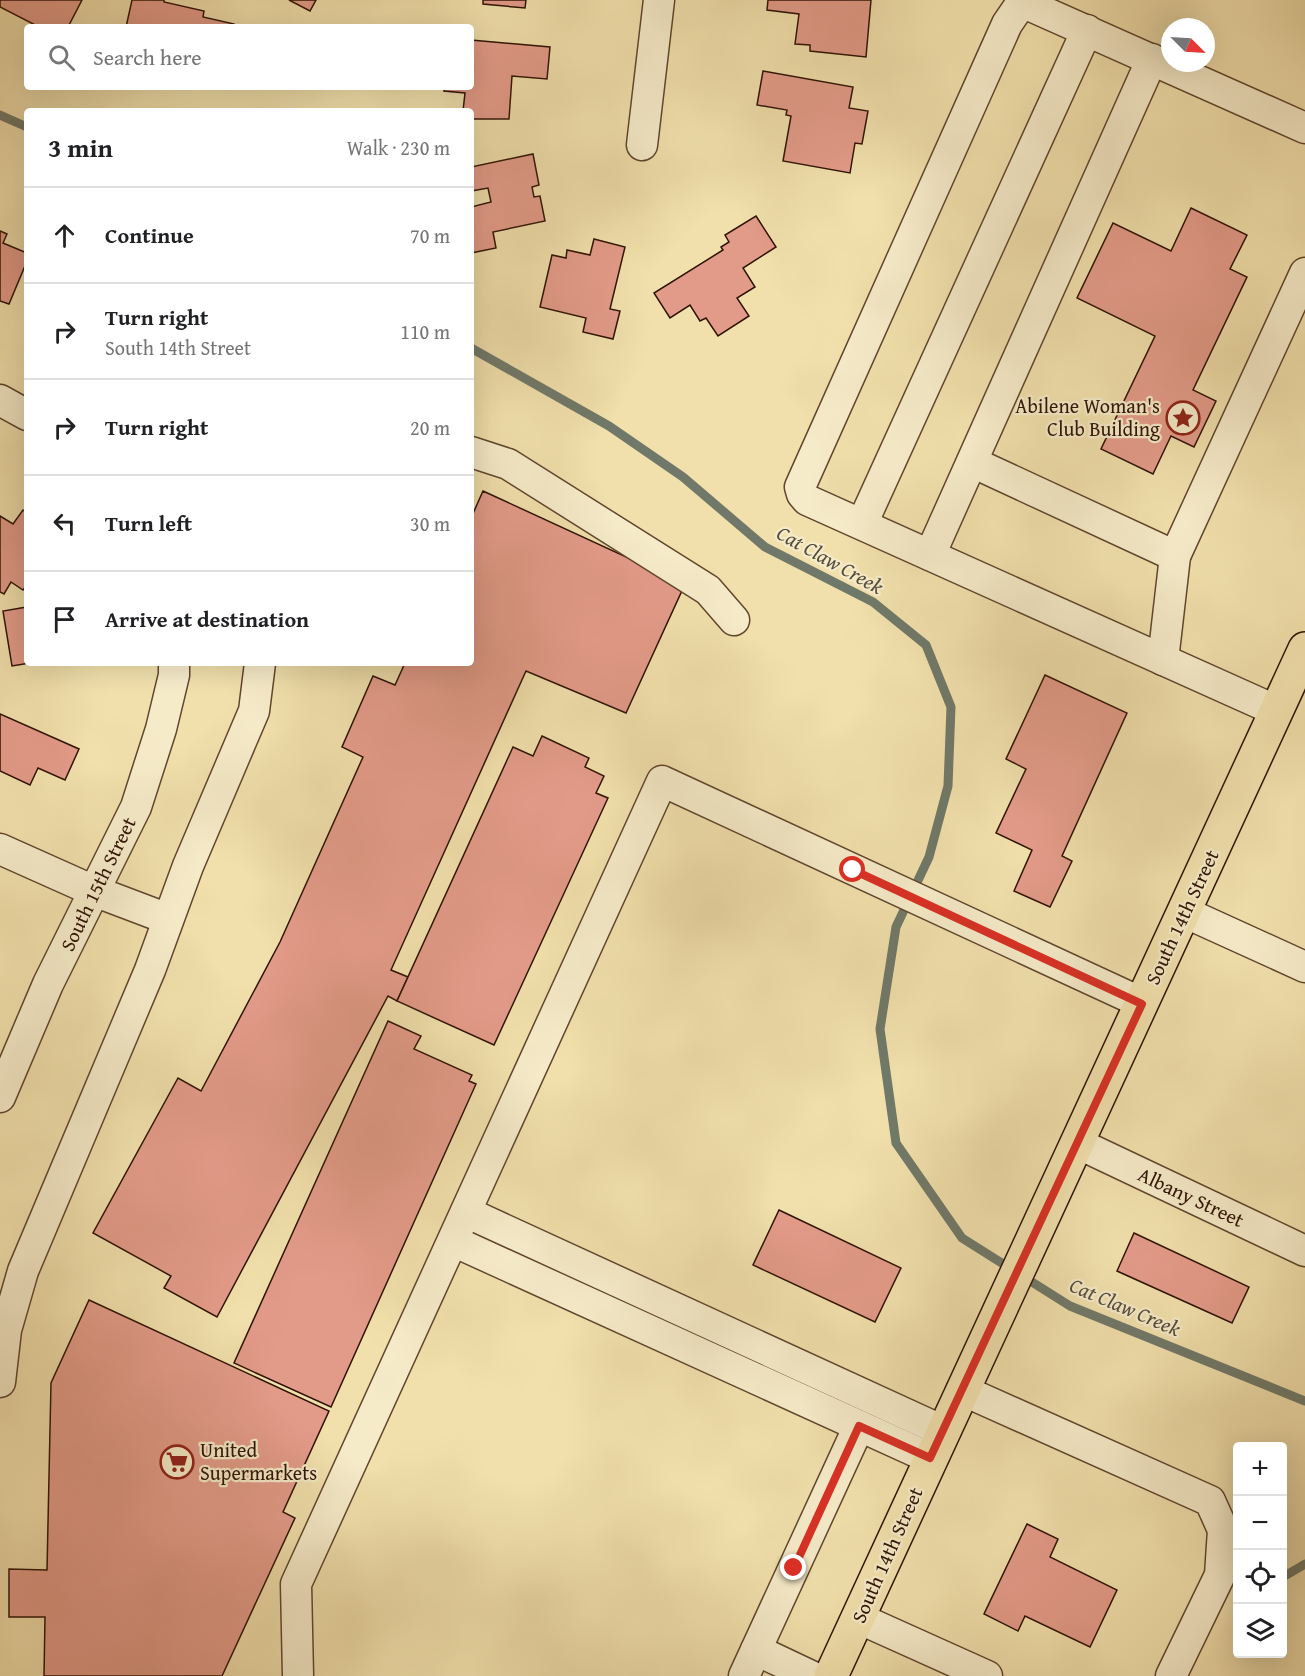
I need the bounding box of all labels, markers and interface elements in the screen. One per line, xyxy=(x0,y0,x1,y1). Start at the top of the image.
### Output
north arrow xyxy=(1161,18,1215,72)
search box xyxy=(24,24,474,90)
icon: search xyxy=(45,41,78,74)
text: Search here xyxy=(93,41,202,73)
text: 3 min xyxy=(48,128,113,167)
text: Walk · 230 m xyxy=(347,133,450,162)
icon: ahead xyxy=(48,219,81,252)
text: Continue xyxy=(105,219,194,251)
text: 70 m xyxy=(410,221,450,250)
text: Turn right xyxy=(105,301,208,333)
icon: right xyxy=(48,315,81,348)
text: 110 m xyxy=(400,317,450,346)
text: South 14th Street xyxy=(105,333,251,362)
place label: Abilene Woman's Club Building xyxy=(1015,391,1160,443)
place icon: Abilene Woman's Club Building xyxy=(1165,400,1201,436)
icon: right xyxy=(48,411,81,444)
text: Turn right xyxy=(105,411,208,443)
text: 20 m xyxy=(410,413,450,442)
icon: left xyxy=(48,507,81,540)
text: Turn left xyxy=(105,507,192,539)
text: 30 m xyxy=(410,509,450,538)
water label: Cat Claw Creek xyxy=(771,517,890,602)
icon: arrive xyxy=(48,603,81,636)
text: Arrive at destination xyxy=(105,603,309,635)
street label: South 15th Street xyxy=(53,812,143,956)
street label: South 14th Street xyxy=(1138,844,1226,989)
route start xyxy=(839,856,865,882)
street label: Albany Street xyxy=(1134,1159,1249,1234)
water label: Cat Claw Creek xyxy=(1065,1269,1186,1344)
place label: United Supermarkets xyxy=(200,1435,317,1487)
map controls xyxy=(1233,1442,1287,1658)
button: + xyxy=(1233,1442,1287,1496)
supermarket icon: United Supermarkets xyxy=(159,1444,195,1480)
street label: South 14th Street xyxy=(844,1482,929,1627)
button: − xyxy=(1233,1496,1287,1550)
button: locate xyxy=(1233,1550,1287,1604)
route end xyxy=(780,1554,806,1580)
button: layers xyxy=(1233,1604,1287,1658)

